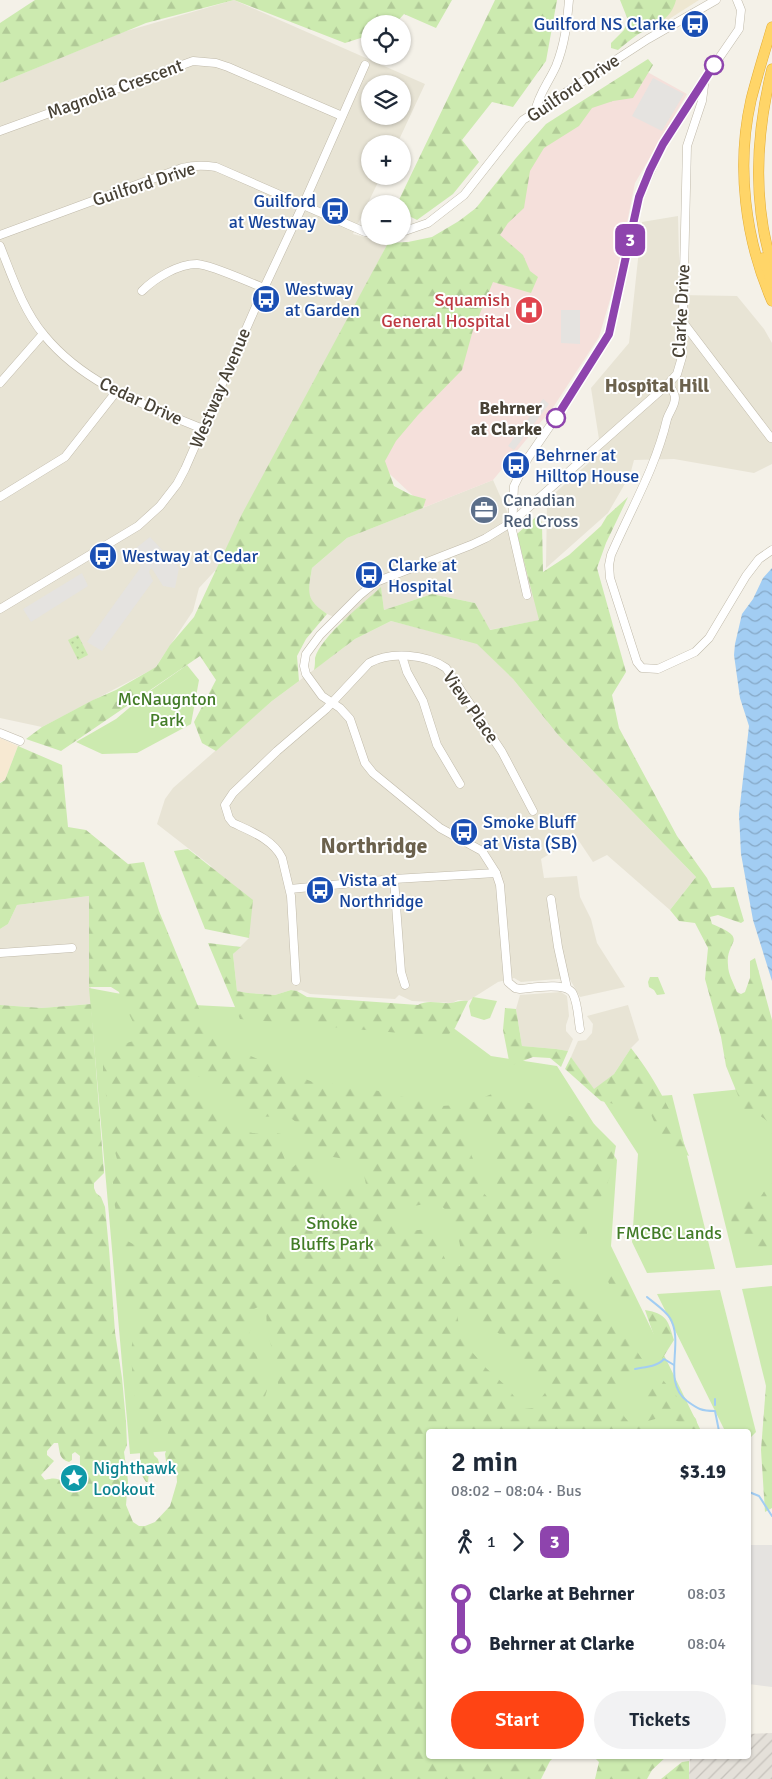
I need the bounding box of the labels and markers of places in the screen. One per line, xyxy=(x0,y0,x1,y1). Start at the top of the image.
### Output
bus stop icon: Guilford NS Clarke xyxy=(680,9,710,39)
place label: Guilford NS Clarke xyxy=(534,13,676,35)
unlabelled marker xyxy=(704,55,724,75)
place label: Guilford at Westway xyxy=(229,190,317,233)
bus stop icon: Guilford at Westway xyxy=(320,196,350,226)
place label: Westway at Garden xyxy=(285,278,360,321)
bus stop icon: Westway at Garden xyxy=(251,284,281,314)
place label: Squamish General Hospital xyxy=(381,289,510,332)
hospital icon: Squamish General Hospital xyxy=(514,295,544,325)
place label: Behrner at Clarke xyxy=(471,397,543,440)
marker: Behrner at Clarke xyxy=(546,408,566,428)
place label: Behrner at Hilltop House xyxy=(535,444,639,487)
bus stop icon: Behrner at Hilltop House xyxy=(501,450,531,480)
place label: Canadian Red Cross xyxy=(503,489,578,532)
office icon: Canadian Red Cross xyxy=(469,495,499,525)
bus stop icon: Westway at Cedar xyxy=(88,541,118,571)
place label: Westway at Cedar xyxy=(122,545,259,567)
place label: Clarke at Hospital xyxy=(388,554,457,597)
bus stop icon: Clarke at Hospital xyxy=(354,560,384,590)
place label: Smoke Bluff at Vista (SB) xyxy=(483,811,578,854)
bus stop icon: Smoke Bluff at Vista (SB) xyxy=(449,817,479,847)
place label: Vista at Northridge xyxy=(339,869,424,912)
bus stop icon: Vista at Northridge xyxy=(305,875,335,905)
place label: Nighthawk Lookout xyxy=(93,1457,176,1500)
place icon: Nighthawk Lookout xyxy=(59,1463,89,1493)

